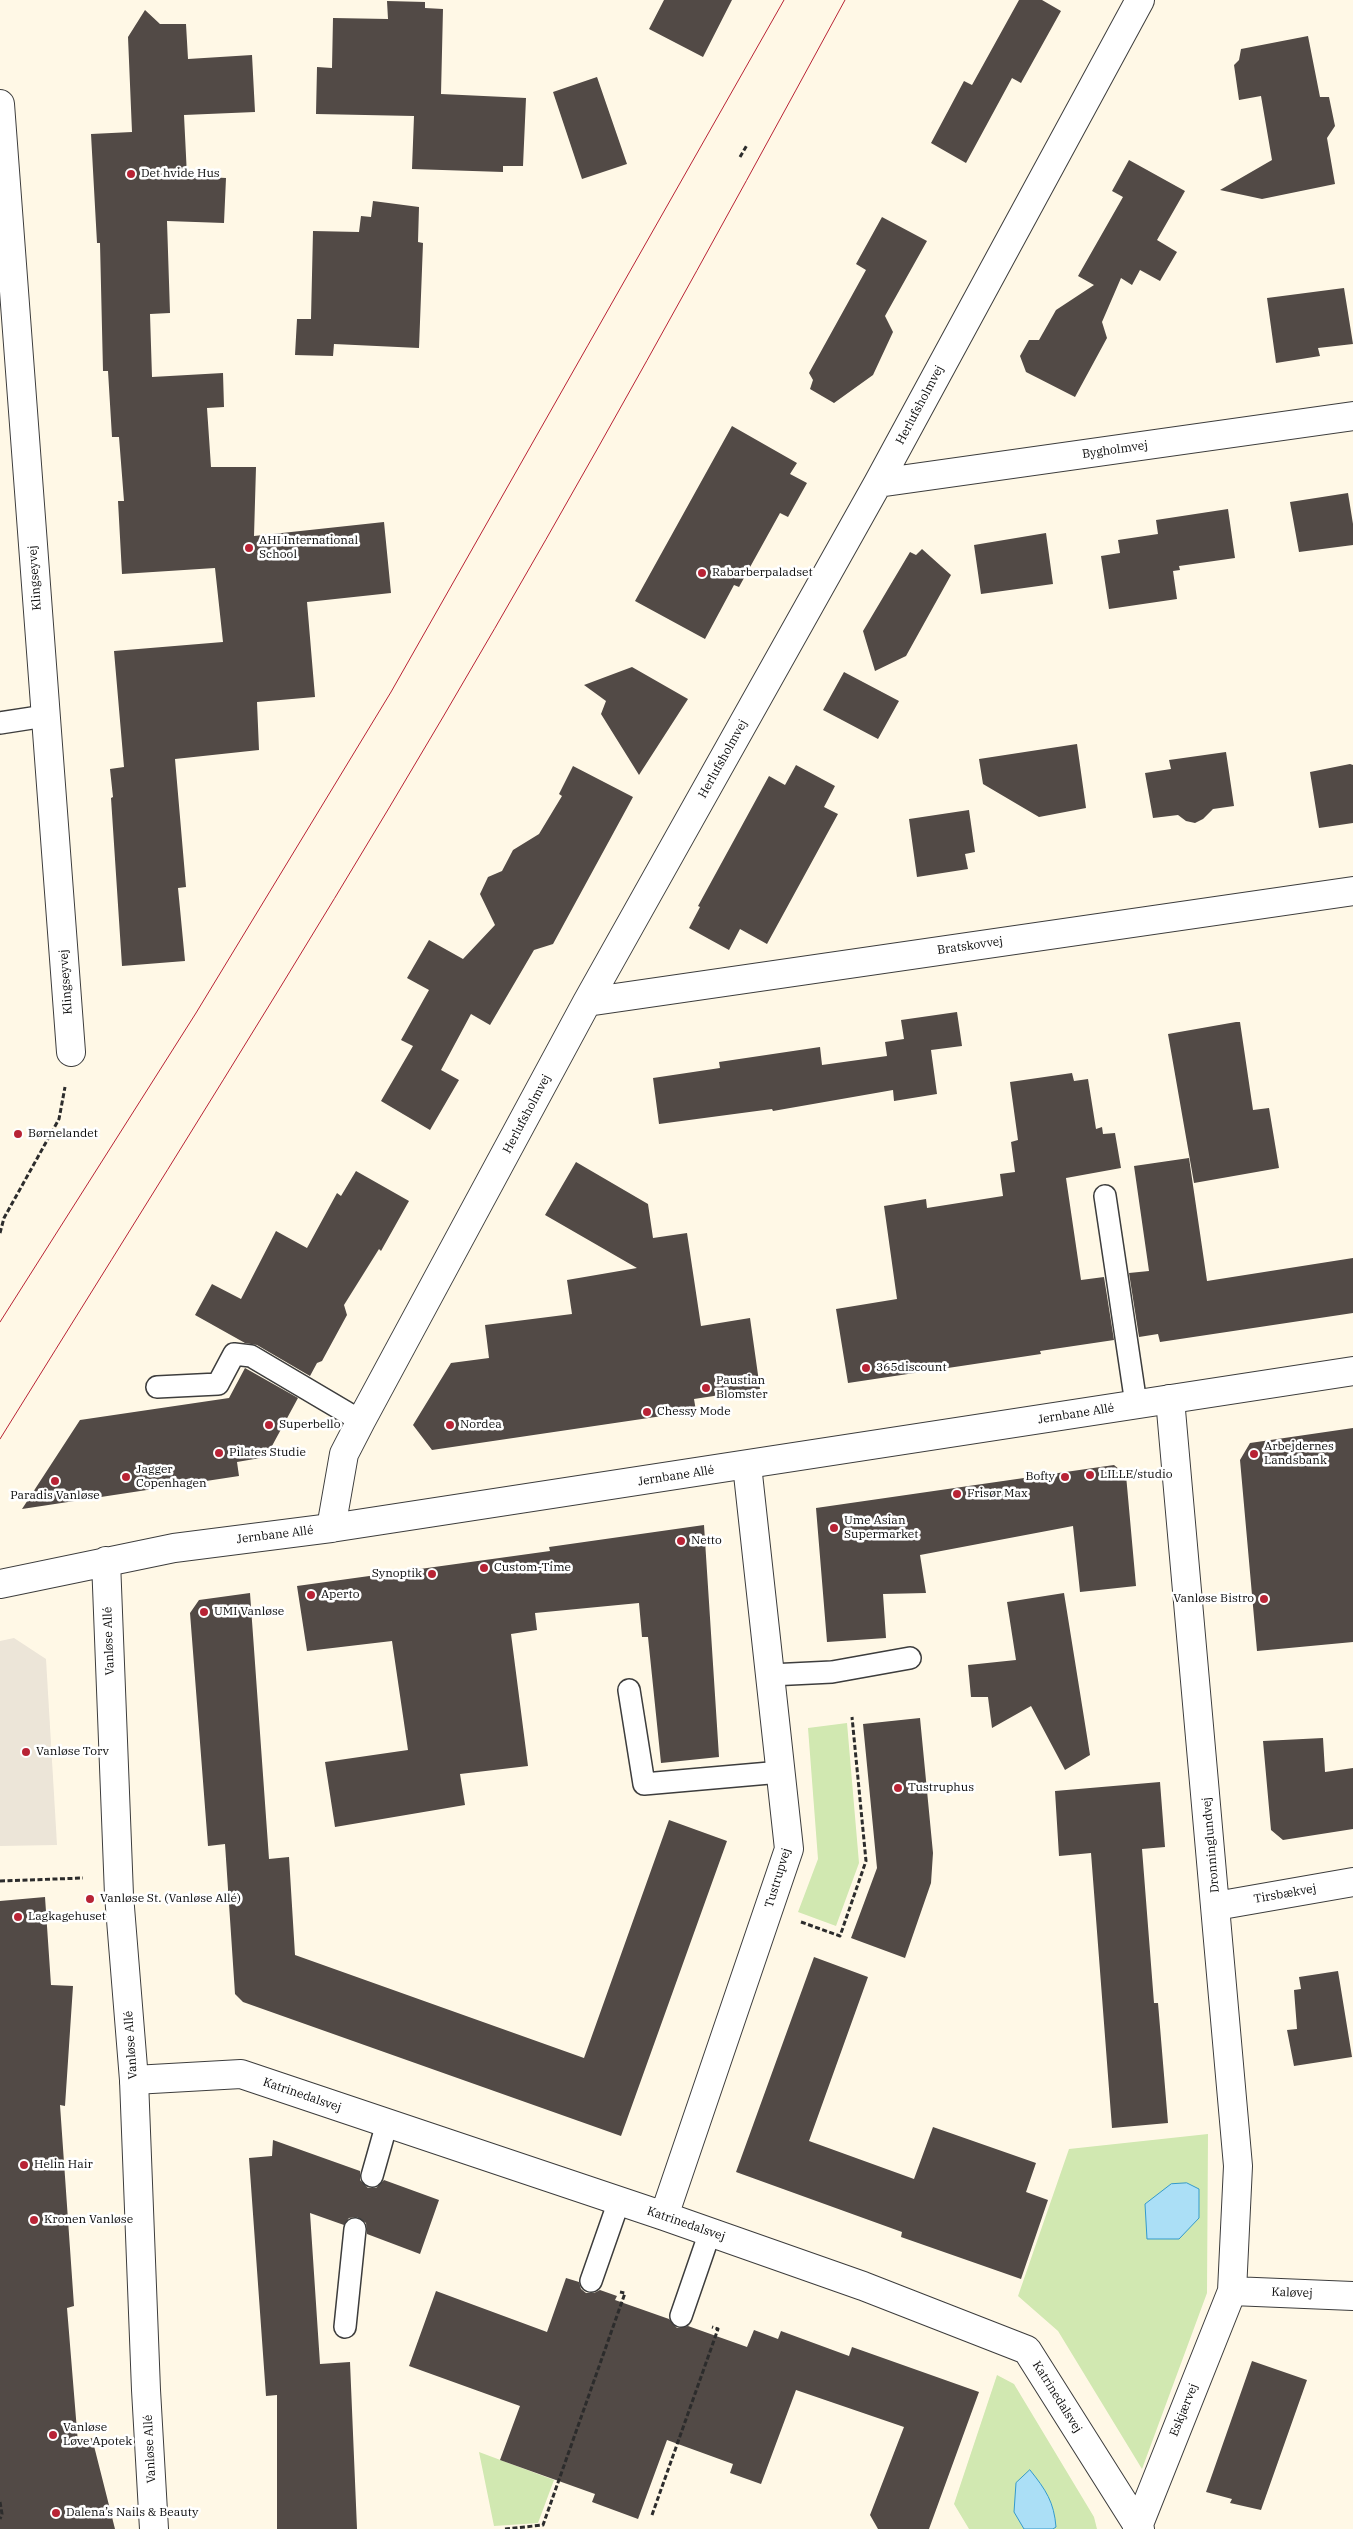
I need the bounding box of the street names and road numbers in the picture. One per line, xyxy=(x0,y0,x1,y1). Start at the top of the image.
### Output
street label: Herlufsholmvej xyxy=(893,363,947,447)
street label: Bygholmvej xyxy=(1081,438,1149,462)
street label: Klingseyvej xyxy=(26,545,44,611)
street label: Herlufsholmvej xyxy=(695,717,751,801)
street label: Bratskovvej xyxy=(936,934,1004,958)
street label: Klingseyvej xyxy=(57,949,75,1015)
street label: Herlufsholmvej xyxy=(500,1072,554,1156)
street label: Jernbane Allé xyxy=(1037,1401,1115,1427)
street label: Jernbane Allé xyxy=(637,1463,715,1489)
street label: Jernbane Allé xyxy=(236,1523,314,1547)
street label: Vanløse Allé xyxy=(101,1606,117,1676)
street label: Dronninglundvej xyxy=(1200,1796,1222,1894)
street label: Tustrupvej xyxy=(762,1846,794,1910)
street label: Tirsbækvej xyxy=(1253,1881,1317,1907)
street label: Vanløse Allé xyxy=(121,2010,141,2080)
street label: Katrinedalsvej xyxy=(261,2075,343,2115)
street label: Katrinedalsvej xyxy=(645,2204,727,2244)
street label: Kaløvej xyxy=(1271,2285,1313,2301)
street label: Katrinedalsvej xyxy=(1029,2358,1085,2436)
street label: Eskjærvej xyxy=(1167,2381,1201,2439)
street label: Vanløse Allé xyxy=(141,2414,159,2484)

